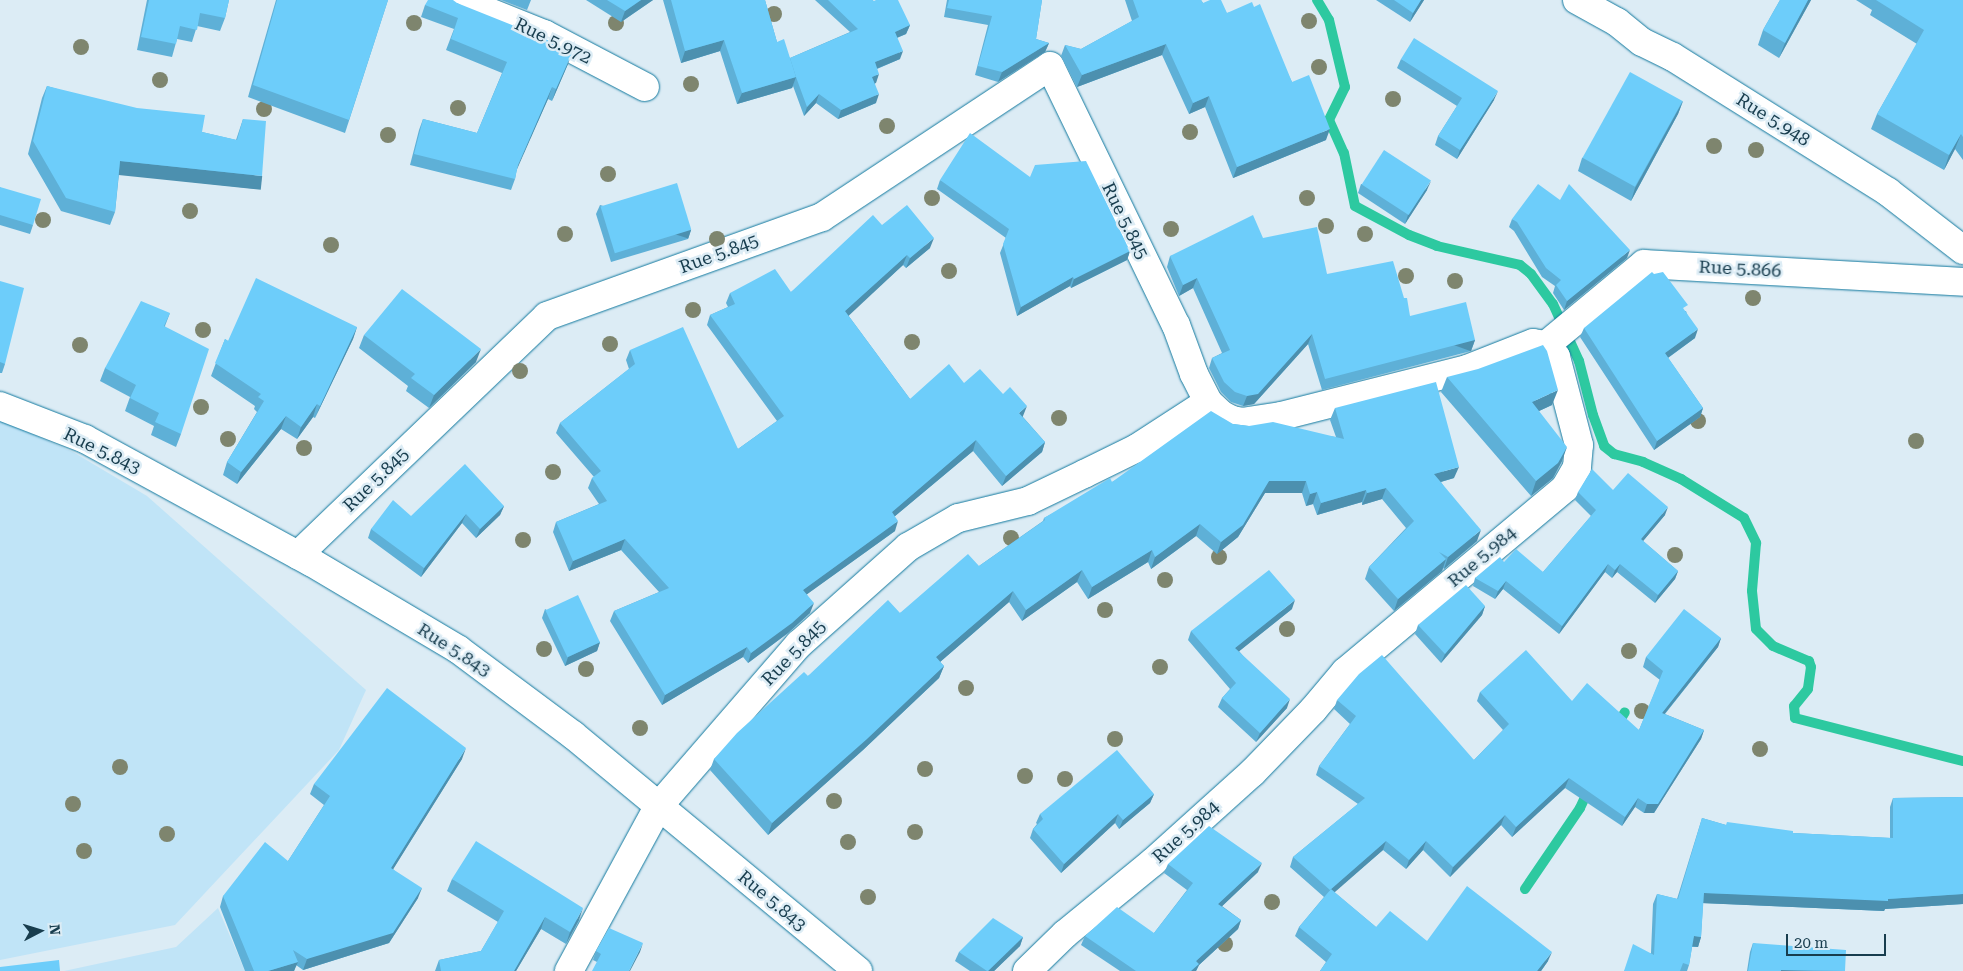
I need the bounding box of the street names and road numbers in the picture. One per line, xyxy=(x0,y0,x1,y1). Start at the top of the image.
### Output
street label: Rue 5.972 xyxy=(511,13,595,69)
street label: Rue 5.948 xyxy=(1732,89,1814,151)
street label: Rue 5.845 xyxy=(1097,179,1153,263)
street label: Rue 5.845 xyxy=(676,230,762,278)
street label: Rue 5.866 xyxy=(1698,256,1782,282)
street label: Rue 5.843 xyxy=(60,423,144,479)
street label: Rue 5.845 xyxy=(339,443,413,517)
street label: Rue 5.984 xyxy=(1443,522,1521,592)
street label: Rue 5.845 xyxy=(757,616,831,690)
street label: Rue 5.843 xyxy=(413,618,495,682)
street label: Rue 5.984 xyxy=(1148,796,1224,868)
street label: Rue 5.843 xyxy=(733,866,811,936)

